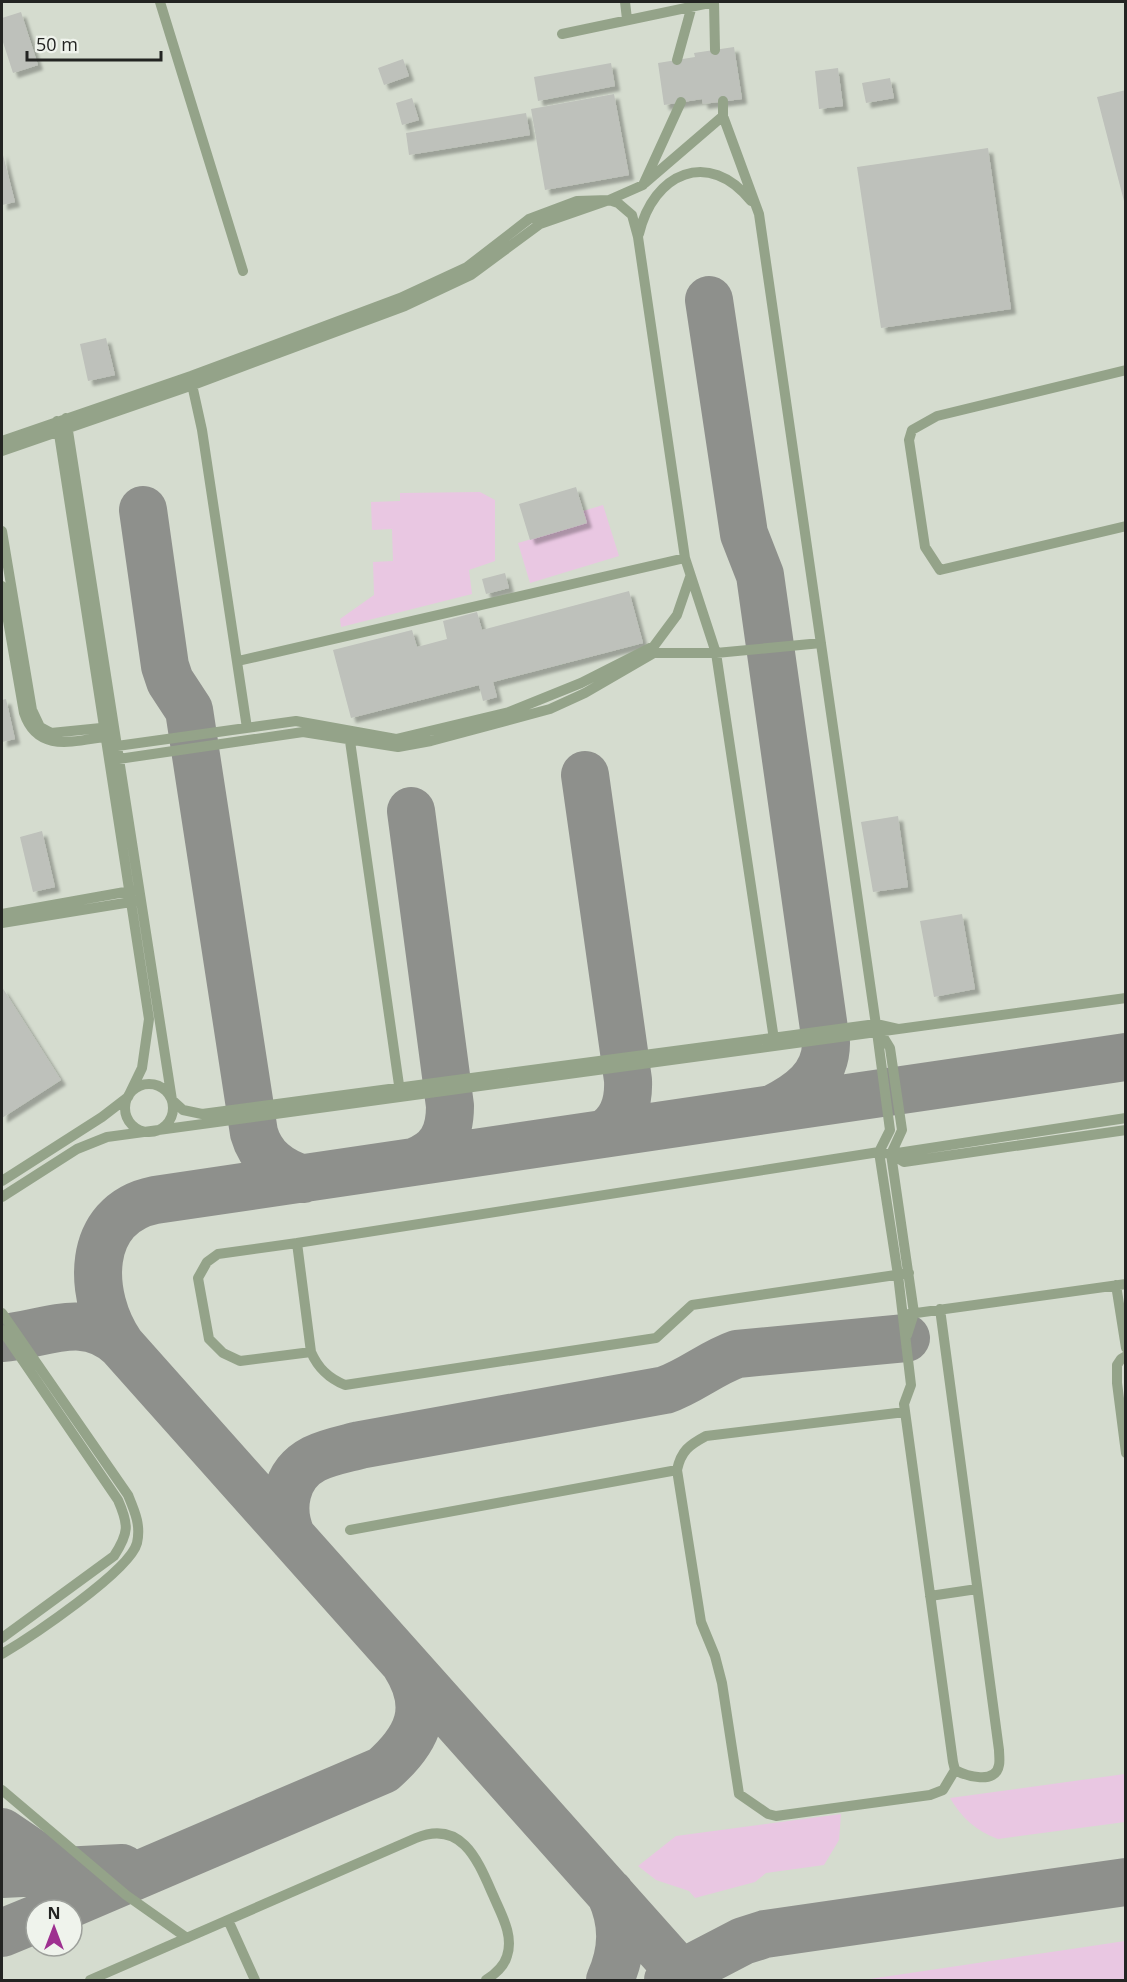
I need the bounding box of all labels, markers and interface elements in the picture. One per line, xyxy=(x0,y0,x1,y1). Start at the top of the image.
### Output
scale bar xyxy=(27,24,160,62)
text: 50 m xyxy=(36,32,78,56)
north arrow xyxy=(24,1898,84,1958)
text: N xyxy=(47,1902,61,1924)

